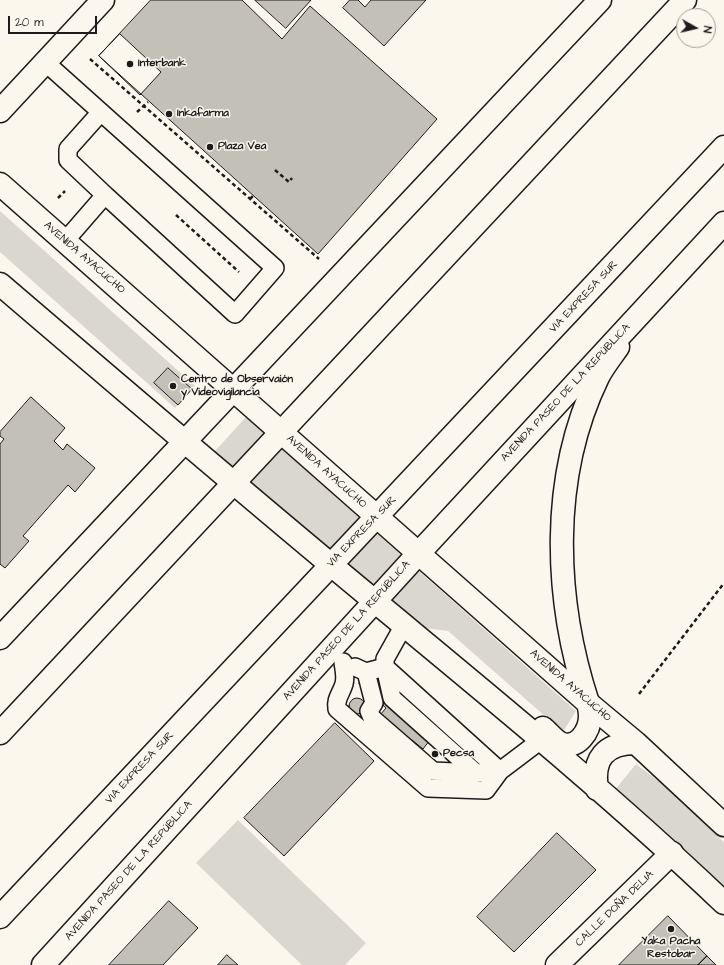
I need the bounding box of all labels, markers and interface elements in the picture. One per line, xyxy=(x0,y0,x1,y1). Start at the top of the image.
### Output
scale bar xyxy=(10,8,99,34)
north arrow xyxy=(676,8,716,48)
text: 20 m xyxy=(15,14,44,31)
text: N xyxy=(699,25,715,34)
place label: Interbank xyxy=(138,57,186,71)
marker: Interbank xyxy=(125,59,135,69)
place label: Inkafarma xyxy=(177,107,229,121)
marker: Inkafarma xyxy=(164,109,174,119)
place label: Plaza Vea xyxy=(218,140,266,154)
marker: Plaza Vea xyxy=(205,142,215,152)
street label: AVENIDA AYACUCHO xyxy=(41,219,127,297)
street label: VIA EXPRESA SUR xyxy=(547,258,621,336)
street label: AVENIDA PASEO DE LA REPÚBLICA xyxy=(499,321,633,465)
place label: Centro de Observaión y Videovigilancia xyxy=(181,373,293,399)
marker: Centro de Observaión y Videovigilancia xyxy=(168,381,178,391)
street label: AVENIDA AYACUCHO xyxy=(283,433,369,511)
street label: VIA EXPRESA SUR xyxy=(325,494,399,570)
street label: AVENIDA PASEO DE LA REPÚBLICA xyxy=(281,558,413,704)
street label: AVENIDA AYACUCHO xyxy=(527,647,613,725)
street label: VIA EXPRESA SUR xyxy=(103,729,177,807)
place label: Pecsa xyxy=(443,747,474,761)
marker: Pecsa xyxy=(430,749,440,759)
street label: AVENIDA PASEO DE LA REPÚBLICA xyxy=(63,798,195,944)
street label: CALLE DOÑA DELIA xyxy=(573,868,657,950)
marker: Yaka Pacha Restobar xyxy=(666,924,676,934)
place label: Yaka Pacha Restobar xyxy=(642,935,700,961)

